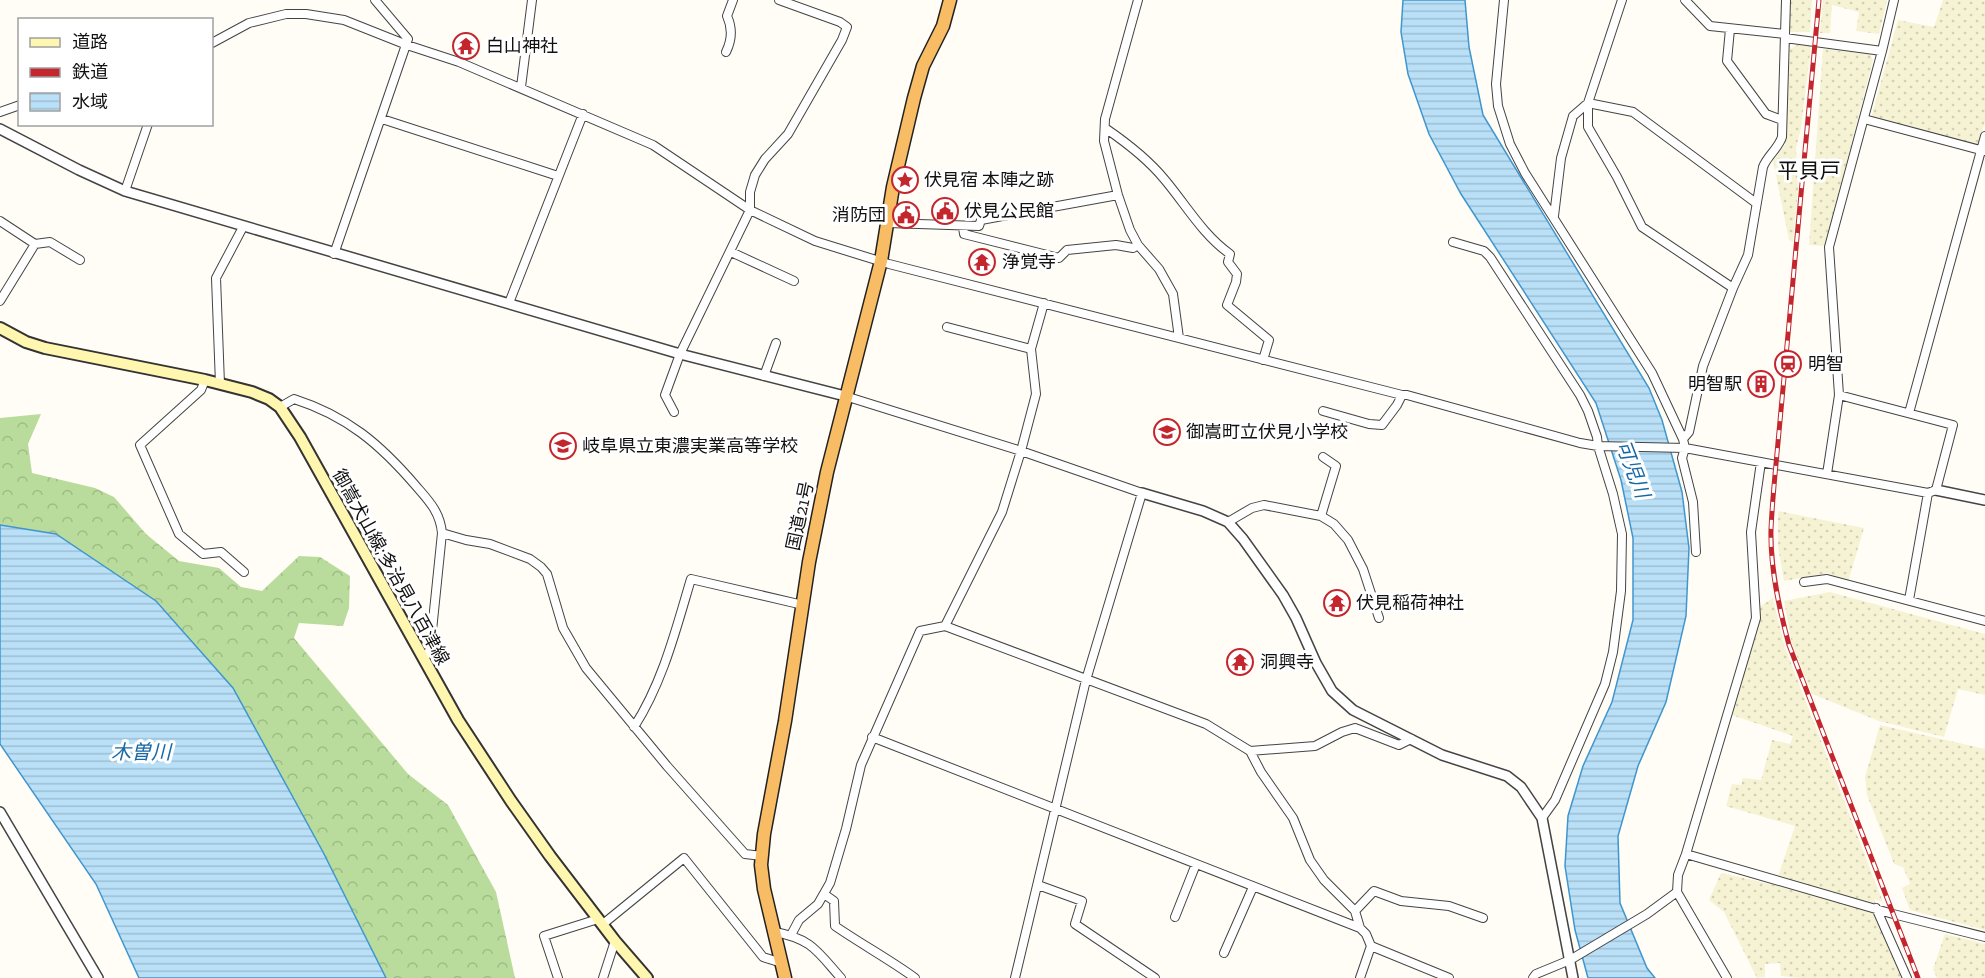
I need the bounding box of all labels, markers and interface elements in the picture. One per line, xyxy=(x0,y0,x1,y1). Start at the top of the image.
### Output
legend xyxy=(18,18,213,126)
text: 道路 xyxy=(72,31,108,53)
temple icon: 白山神社 xyxy=(451,31,481,61)
place label: 白山神社 xyxy=(486,35,558,57)
text: 鉄道 xyxy=(72,61,108,83)
text: 水域 xyxy=(72,91,108,113)
district label: 平貝戸 xyxy=(1778,158,1841,183)
place icon: 伏見宿 本陣之跡 xyxy=(890,165,920,195)
place label: 伏見宿 本陣之跡 xyxy=(924,169,1054,191)
public building icon: 伏見公民館 xyxy=(930,196,960,226)
public building icon: 消防団 xyxy=(891,200,921,230)
place label: 伏見公民館 xyxy=(964,200,1054,222)
place label: 消防団 xyxy=(832,204,886,226)
temple icon: 浄覚寺 xyxy=(967,247,997,277)
place label: 浄覚寺 xyxy=(1002,251,1056,273)
station icon: 明智 xyxy=(1773,349,1803,379)
place label: 明智 xyxy=(1808,353,1844,375)
building icon: 明智駅 xyxy=(1746,369,1776,399)
place label: 明智駅 xyxy=(1688,373,1742,395)
school or university icon: 御嵩町立伏見小学校 xyxy=(1152,417,1182,447)
place label: 御嵩町立伏見小学校 xyxy=(1186,421,1348,443)
school or university icon: 岐阜県立東濃実業高等学校 xyxy=(548,431,578,461)
place label: 岐阜県立東濃実業高等学校 xyxy=(582,435,798,457)
water label: 可児川 xyxy=(1611,437,1656,503)
street label: 御嵩犬山線;多治見八百津線 xyxy=(328,465,454,669)
street label: 国道21号 xyxy=(782,479,818,553)
temple icon: 伏見稲荷神社 xyxy=(1322,588,1352,618)
place label: 伏見稲荷神社 xyxy=(1356,592,1464,614)
temple icon: 洞興寺 xyxy=(1225,647,1255,677)
place label: 洞興寺 xyxy=(1260,651,1314,673)
water label: 木曽川 xyxy=(111,740,173,764)

